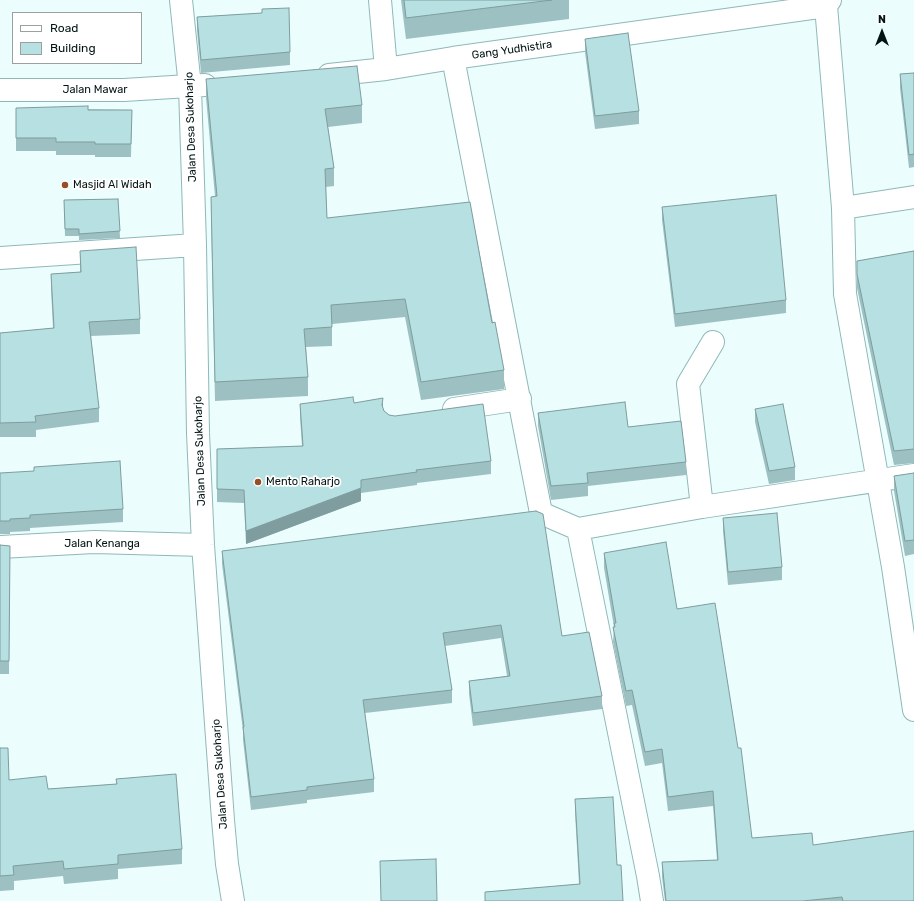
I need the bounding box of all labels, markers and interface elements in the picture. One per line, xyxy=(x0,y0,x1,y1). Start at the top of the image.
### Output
legend xyxy=(12,12,142,64)
north arrow xyxy=(862,12,902,52)
text: N xyxy=(878,13,886,26)
text: Road xyxy=(50,21,78,35)
street label: Gang Yudhistira xyxy=(471,38,553,62)
text: Building xyxy=(50,41,96,55)
street label: Jalan Desa Sukoharjo xyxy=(182,72,200,182)
street label: Jalan Mawar xyxy=(63,83,127,97)
place label: Masjid Al Widah xyxy=(73,178,152,192)
marker: Masjid Al Widah xyxy=(60,180,70,190)
street label: Jalan Desa Sukoharjo xyxy=(191,396,209,506)
place label: Mento Raharjo xyxy=(266,475,340,489)
marker: Mento Raharjo xyxy=(253,477,263,487)
street label: Jalan Kenanga xyxy=(64,537,140,551)
street label: Jalan Desa Sukoharjo xyxy=(210,718,230,830)

